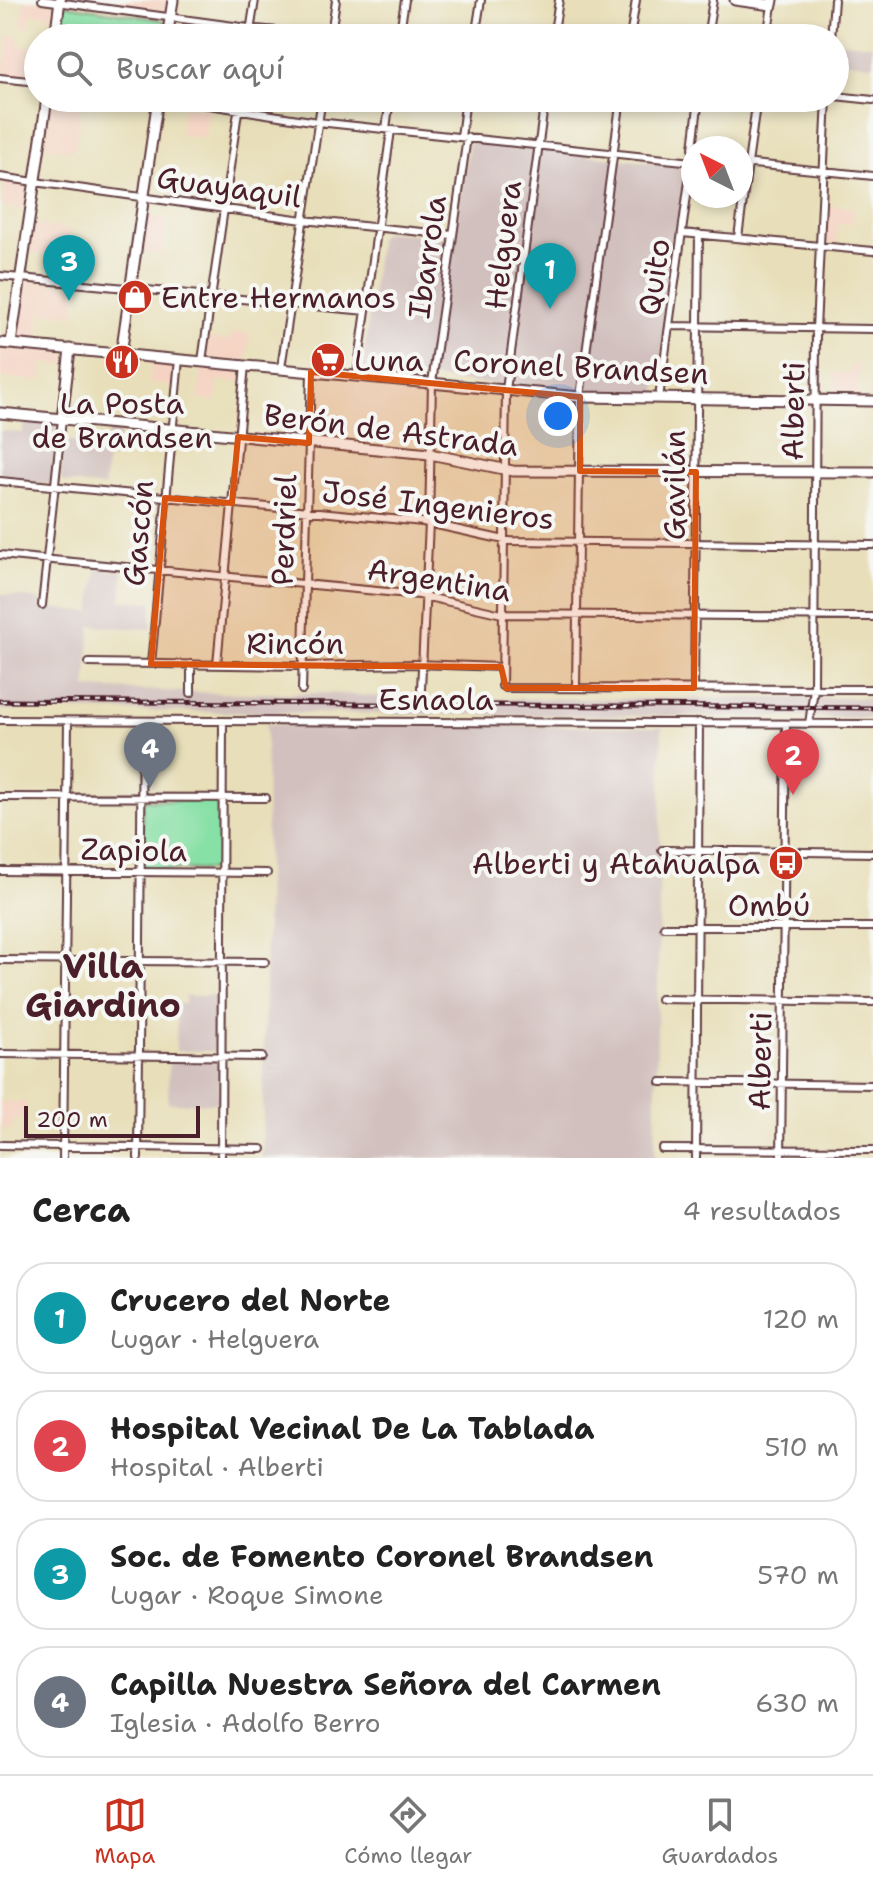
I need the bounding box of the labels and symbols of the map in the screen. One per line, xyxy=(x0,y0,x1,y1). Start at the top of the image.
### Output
north arrow xyxy=(681,136,753,208)
street label: Guayaquil xyxy=(154,157,304,217)
street label: Helguera xyxy=(475,178,531,312)
street label: Ibarrola xyxy=(398,192,456,321)
pin: 3 xyxy=(43,235,95,301)
street label: Quito xyxy=(628,236,680,318)
pin: 1 xyxy=(524,243,576,309)
place label: Entre Hermanos xyxy=(161,277,396,318)
shop icon: Entre Hermanos xyxy=(116,278,154,316)
place label: Luna xyxy=(354,340,424,381)
street label: Coronel Brandsen xyxy=(452,340,710,394)
supermarket icon: Luna xyxy=(309,341,347,379)
restaurant icon: La Posta de Brandsen xyxy=(103,343,141,381)
street label: Alberti xyxy=(772,361,814,461)
place label: La Posta de Brandsen xyxy=(32,383,213,458)
street label: Berón de Astrada xyxy=(261,394,521,466)
your location xyxy=(538,396,578,436)
street label: Gavilán xyxy=(654,430,695,540)
street label: José Ingenieros xyxy=(319,470,557,540)
street label: Perdriel xyxy=(262,474,306,586)
street label: Gascón xyxy=(113,478,163,588)
street label: Argentina xyxy=(364,548,514,612)
street label: Rincón xyxy=(246,623,344,664)
street label: Esnaola xyxy=(379,679,494,720)
pin: 4 xyxy=(124,722,176,788)
pin: 2 xyxy=(767,729,819,795)
street label: Zapiola xyxy=(80,829,188,871)
place label: Alberti y Atahualpa xyxy=(472,843,760,884)
bus stop icon: Alberti y Atahualpa xyxy=(767,844,805,882)
street label: Ombú xyxy=(728,885,810,926)
district label: Villa Giardino xyxy=(25,943,181,1028)
street label: Alberti xyxy=(739,1011,781,1111)
scale bar xyxy=(24,1102,200,1138)

